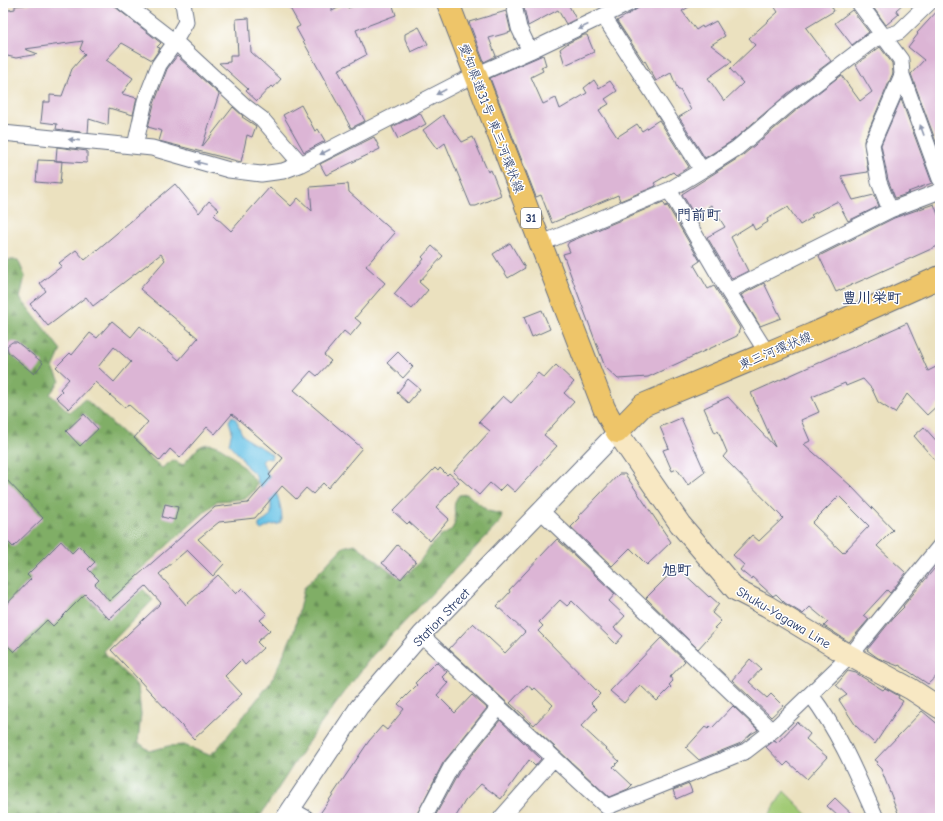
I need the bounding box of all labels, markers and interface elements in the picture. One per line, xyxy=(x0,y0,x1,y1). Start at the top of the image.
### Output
one-way arrow xyxy=(576,24,588,30)
street label: 愛知県道31号 東三河環状線 xyxy=(456,41,527,196)
one-way arrow xyxy=(435,89,447,95)
one-way arrow xyxy=(919,123,925,135)
one-way arrow xyxy=(68,137,80,143)
one-way arrow xyxy=(320,148,331,155)
one-way arrow xyxy=(195,159,207,165)
district label: 門前町 xyxy=(676,206,722,224)
road number: 31 xyxy=(521,208,541,228)
district label: 豊川栄町 xyxy=(842,289,902,307)
street label: 東三河環状線 xyxy=(736,328,815,373)
district label: 旭町 xyxy=(662,561,692,579)
street label: Shuku-Yagawa Line xyxy=(734,583,834,652)
street label: Station Street xyxy=(410,584,474,649)

